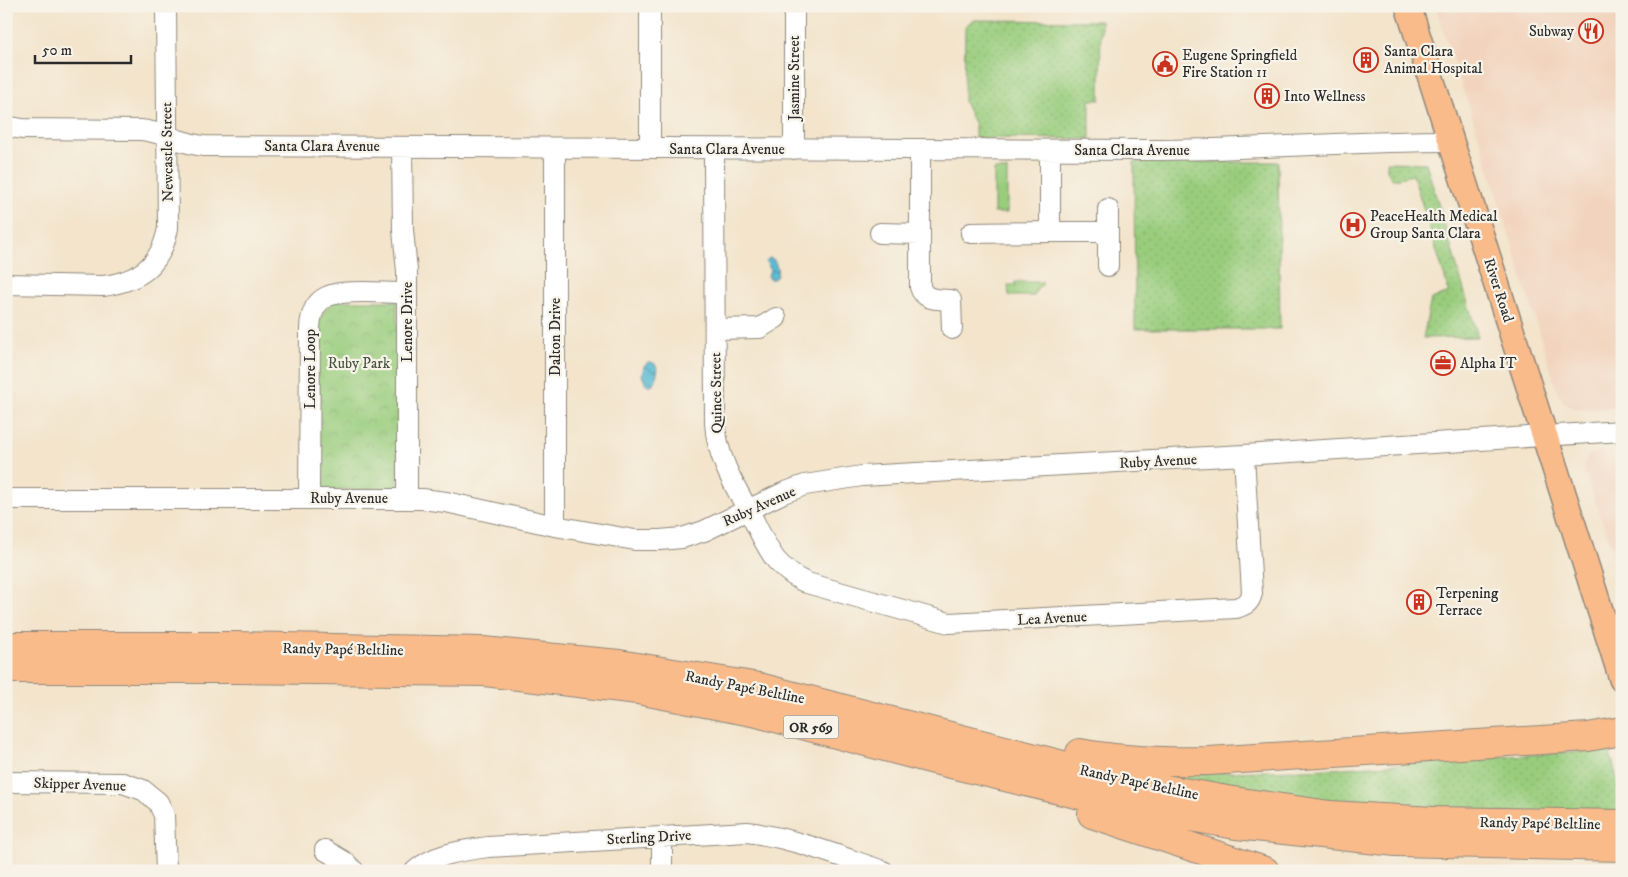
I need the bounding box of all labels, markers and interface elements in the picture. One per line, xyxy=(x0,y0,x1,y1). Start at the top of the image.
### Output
restaurant icon: Subway xyxy=(1578,18,1604,44)
place label: Subway xyxy=(1529,22,1575,41)
scale bar xyxy=(35,32,131,64)
street label: Jasmine Street xyxy=(785,35,804,122)
text: 50 m xyxy=(42,41,72,60)
place label: Santa Clara Animal Hospital xyxy=(1384,42,1483,78)
place label: Eugene Springfield Fire Station 11 xyxy=(1182,46,1298,82)
building icon: Santa Clara Animal Hospital xyxy=(1353,47,1379,73)
public building icon: Eugene Springfield Fire Station 11 xyxy=(1152,51,1178,77)
building icon: Into Wellness xyxy=(1254,83,1280,109)
place label: Into Wellness xyxy=(1284,87,1366,106)
street label: Newcastle Street xyxy=(157,102,178,202)
street label: Santa Clara Avenue xyxy=(264,137,380,156)
street label: Santa Clara Avenue xyxy=(669,140,785,159)
street label: Santa Clara Avenue xyxy=(1074,141,1190,160)
place label: PeaceHealth Medical Group Santa Clara xyxy=(1370,207,1498,243)
hospital icon: PeaceHealth Medical Group Santa Clara xyxy=(1340,212,1366,238)
street label: River Road xyxy=(1479,256,1518,325)
street label: Lenore Drive xyxy=(398,282,417,362)
street label: Dalton Drive xyxy=(546,298,565,376)
street label: Lenore Loop xyxy=(301,329,320,409)
office icon: Alpha IT xyxy=(1430,350,1456,376)
street label: Quince Street xyxy=(706,352,727,434)
park label: Ruby Park xyxy=(328,354,391,373)
place label: Alpha IT xyxy=(1460,354,1517,373)
street label: Ruby Avenue xyxy=(1119,450,1197,473)
street label: Ruby Avenue xyxy=(720,482,799,531)
street label: Ruby Avenue xyxy=(310,489,388,508)
place label: Terpening Terrace xyxy=(1436,584,1499,620)
building icon: Terpening Terrace xyxy=(1406,589,1432,615)
street label: Lea Avenue xyxy=(1017,607,1087,630)
street label: Randy Papé Beltline xyxy=(282,639,404,660)
street label: Randy Papé Beltline xyxy=(684,667,806,708)
road number: OR 569 xyxy=(784,716,838,739)
street label: Randy Papé Beltline xyxy=(1078,761,1200,804)
street label: Skipper Avenue xyxy=(33,773,127,796)
street label: Randy Papé Beltline xyxy=(1479,813,1601,834)
street label: Sterling Drive xyxy=(606,826,692,849)

